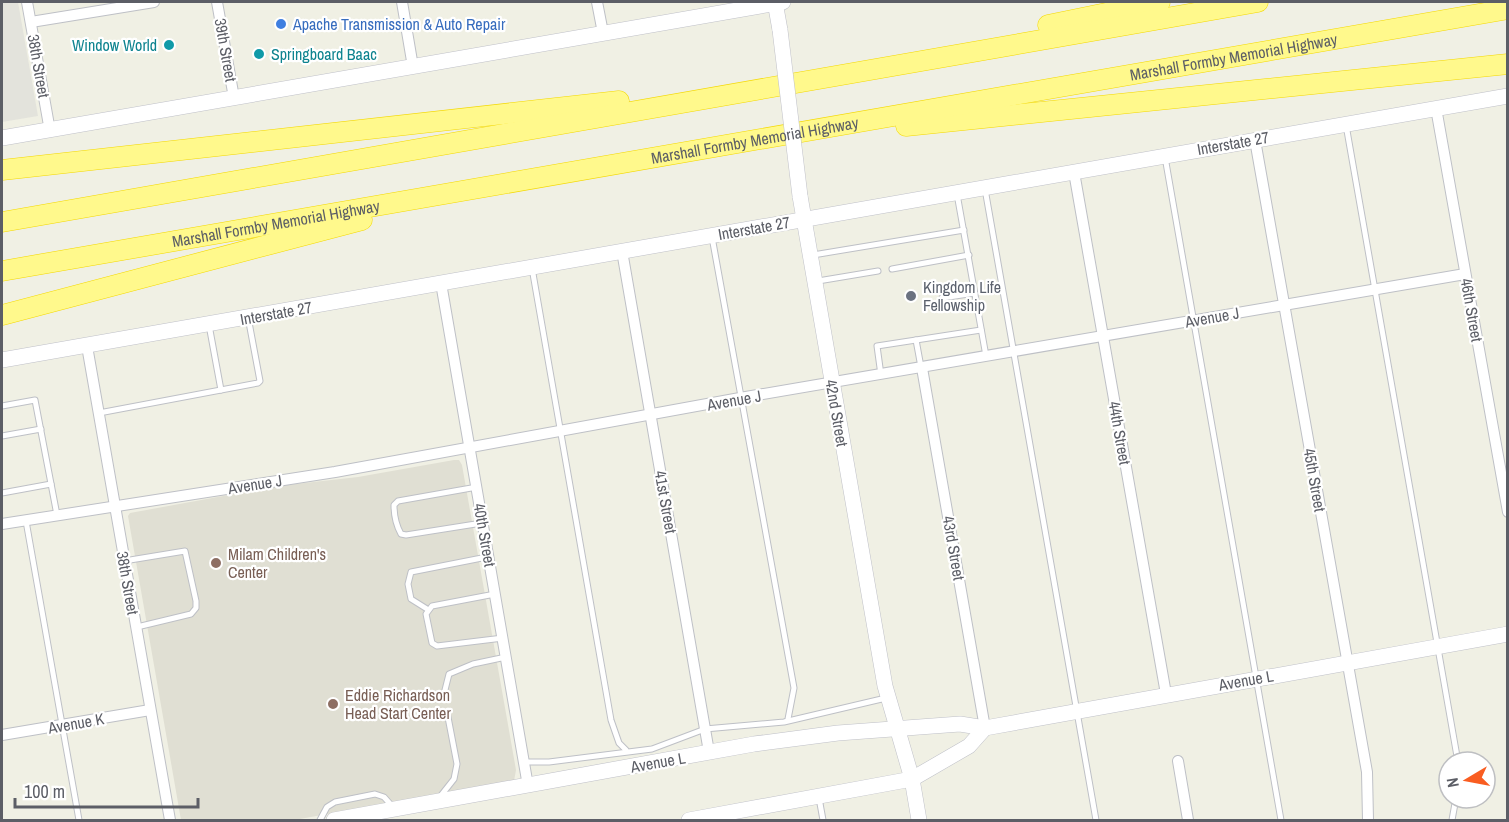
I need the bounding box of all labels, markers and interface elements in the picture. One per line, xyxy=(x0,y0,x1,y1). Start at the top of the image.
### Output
place label: Apache Transmission & Auto Repair xyxy=(292,13,506,35)
street label: 39th Street xyxy=(210,16,242,84)
marker: Apache Transmission & Auto Repair xyxy=(274,17,288,31)
street label: Marshall Formby Memorial Highway xyxy=(1128,28,1339,86)
street label: 38th Street xyxy=(23,32,55,100)
place label: Window World xyxy=(72,34,157,56)
marker: Window World xyxy=(162,38,176,52)
place label: Springboard Baac xyxy=(271,43,377,65)
marker: Springboard Baac xyxy=(252,47,266,61)
street label: Marshall Formby Memorial Highway xyxy=(649,111,861,169)
street label: Interstate 27 xyxy=(1195,126,1271,160)
street label: Marshall Formby Memorial Highway xyxy=(170,194,382,252)
street label: Interstate 27 xyxy=(716,211,792,245)
place label: Kingdom Life Fellowship xyxy=(923,276,1001,316)
street label: 46th Street xyxy=(1456,276,1488,344)
marker: Kingdom Life Fellowship xyxy=(904,289,918,303)
street label: Interstate 27 xyxy=(238,296,314,330)
street label: Avenue J xyxy=(1182,301,1241,333)
street label: 42nd Street xyxy=(820,378,854,449)
street label: Avenue J xyxy=(704,384,763,416)
street label: 44th Street xyxy=(1104,399,1136,467)
street label: 45th Street xyxy=(1299,446,1331,514)
street label: Avenue J xyxy=(225,469,284,499)
street label: 41st Street xyxy=(650,469,682,535)
street label: 40th Street xyxy=(469,501,501,569)
street label: 43rd Street xyxy=(938,514,971,582)
place label: Milam Children's Center xyxy=(228,543,326,583)
street label: 38th Street xyxy=(112,549,144,617)
marker: Milam Children's Center xyxy=(209,556,223,570)
street label: Avenue L xyxy=(1216,664,1276,696)
place label: Eddie Richardson Head Start Center xyxy=(345,684,451,724)
marker: Eddie Richardson Head Start Center xyxy=(326,697,340,711)
street label: Avenue K xyxy=(45,707,106,739)
street label: Avenue L xyxy=(628,746,688,778)
north arrow xyxy=(1437,750,1497,810)
scale bar xyxy=(15,771,198,809)
text: N xyxy=(1441,776,1464,789)
text: 100 m xyxy=(24,779,65,804)

